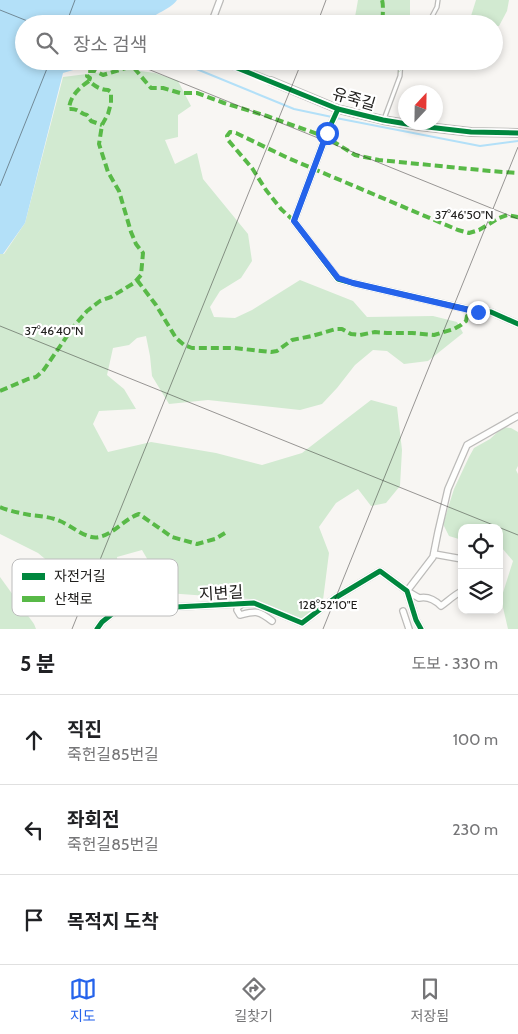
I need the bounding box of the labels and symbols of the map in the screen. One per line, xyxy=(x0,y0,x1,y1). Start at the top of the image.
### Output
street label: 유죽길 xyxy=(330,84,378,114)
north arrow xyxy=(398,85,443,130)
route start xyxy=(316,122,339,145)
text: 37°46'50"N xyxy=(435,207,493,222)
route end xyxy=(467,301,490,324)
text: 37°46'40"N xyxy=(25,323,83,338)
legend xyxy=(12,559,178,616)
text: 자전거길 xyxy=(54,567,106,585)
street label: 지변길 xyxy=(198,582,244,604)
text: 산책로 xyxy=(54,590,93,608)
text: 128°52'10"E xyxy=(299,597,358,612)

